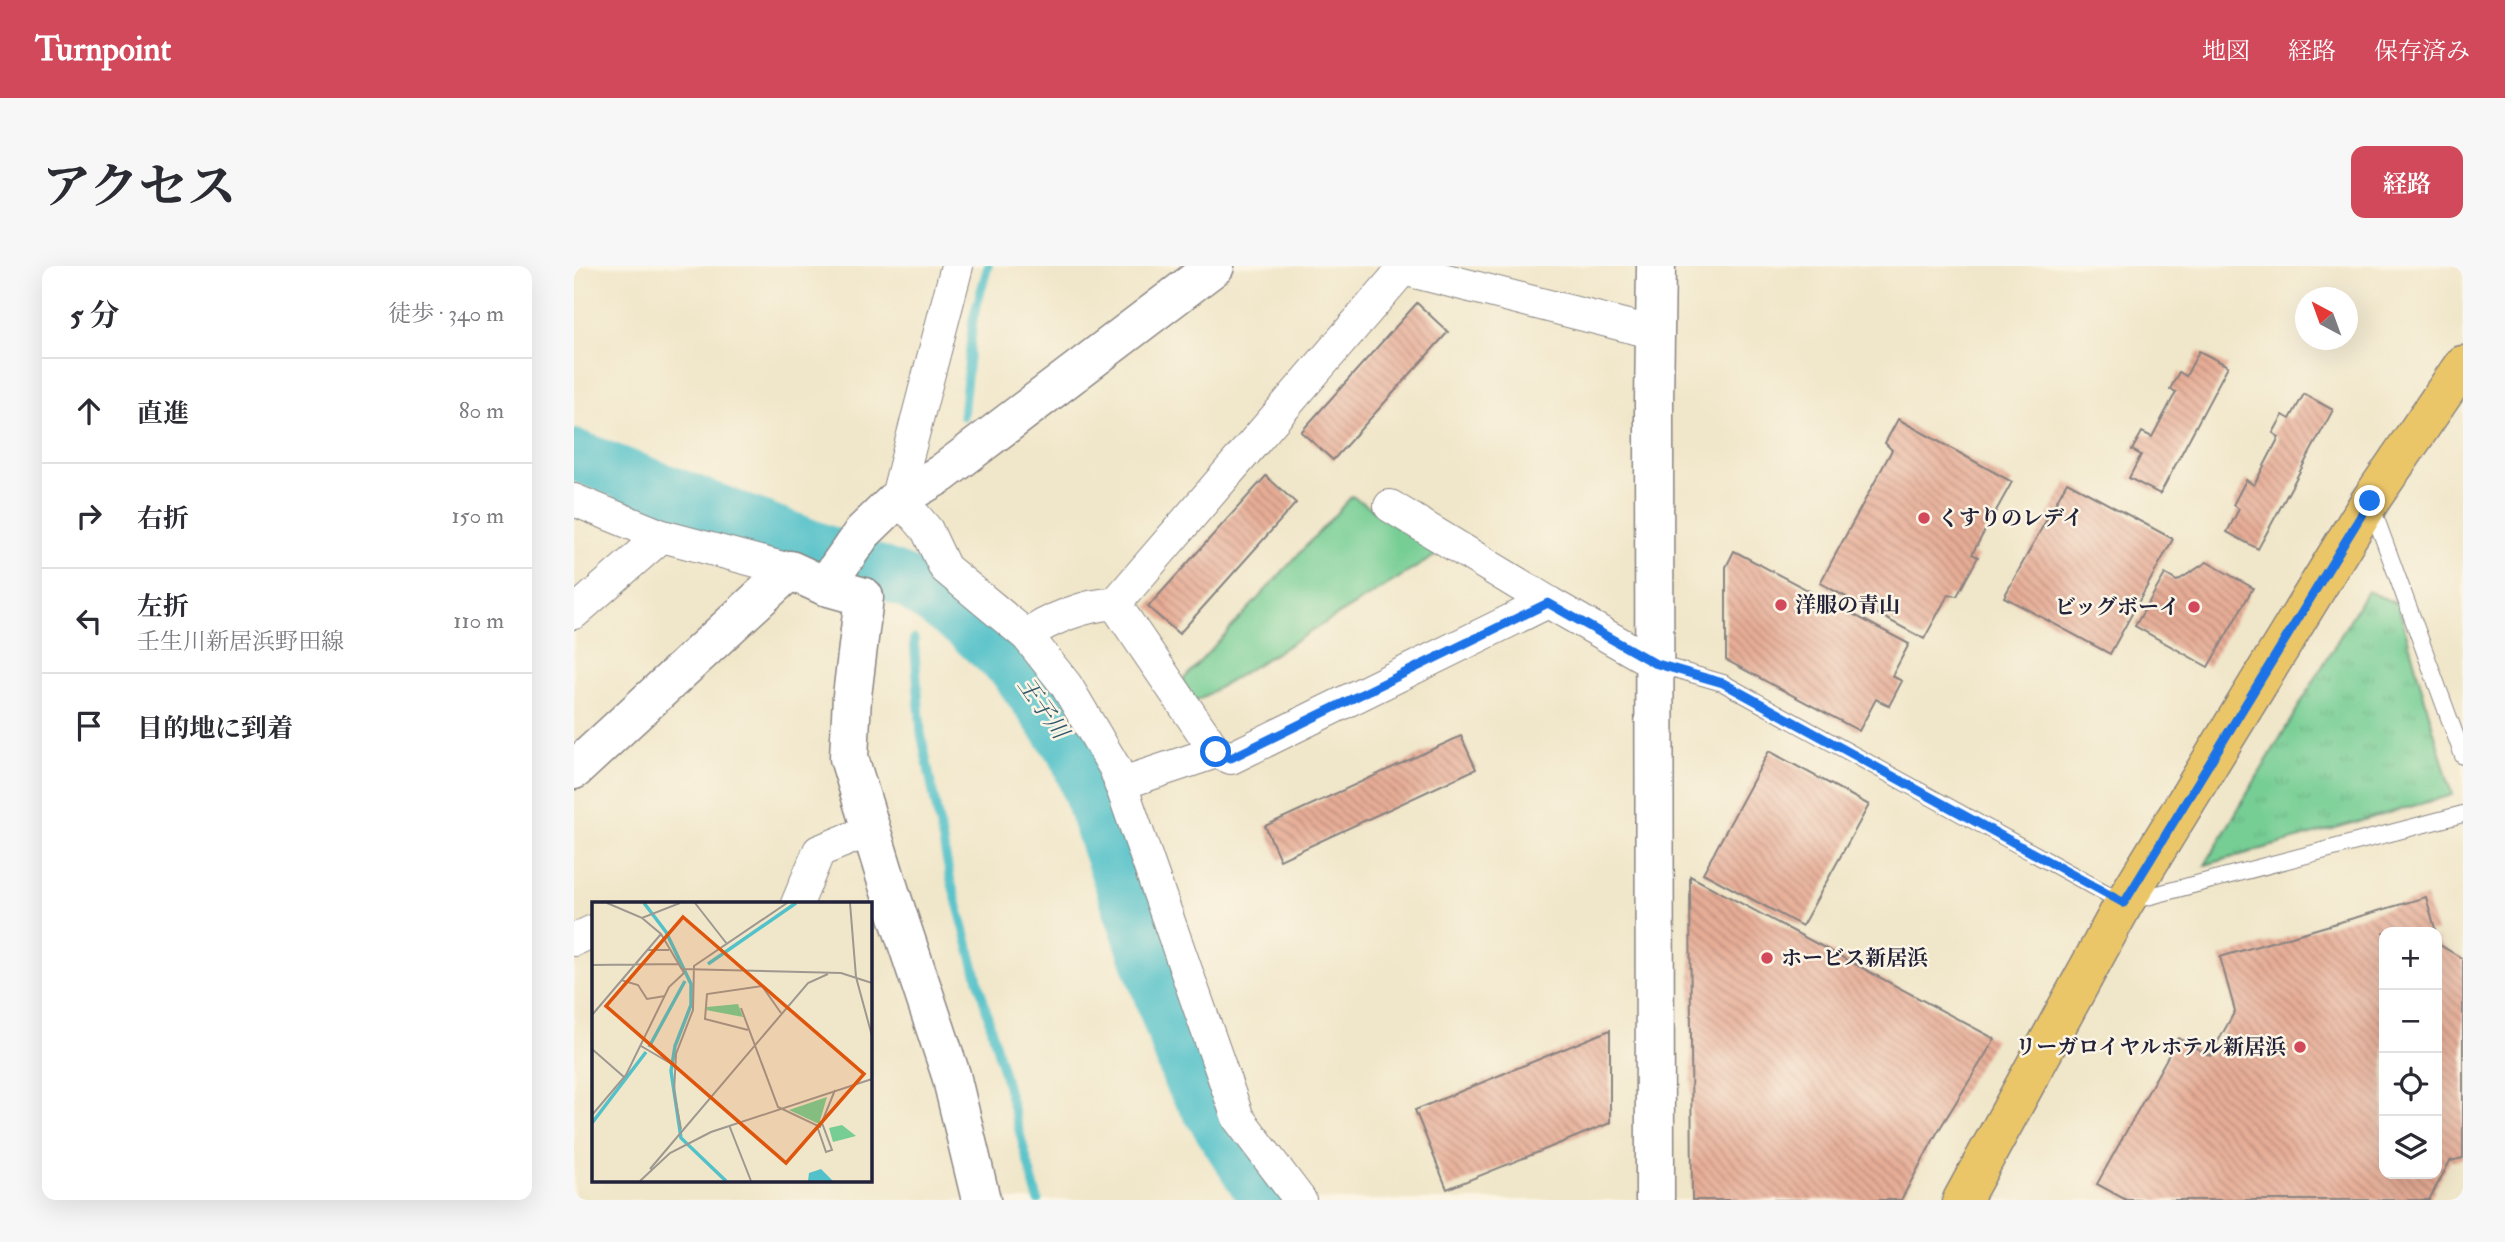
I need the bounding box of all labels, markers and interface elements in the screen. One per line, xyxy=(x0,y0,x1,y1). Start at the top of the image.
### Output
text: Turnpoint xyxy=(35,29,171,70)
text: 地図 xyxy=(2202,36,2250,67)
text: 経路 xyxy=(2288,36,2336,67)
text: 保存済み xyxy=(2374,36,2470,67)
button: 経路 xyxy=(2351,146,2463,218)
text: アクセス xyxy=(42,157,237,218)
north arrow xyxy=(2295,287,2358,350)
text: 5 分 xyxy=(70,297,120,334)
text: 徒歩 · 340 m xyxy=(388,299,504,328)
icon: ahead xyxy=(70,392,108,430)
text: 80 m xyxy=(459,396,504,425)
text: 直進 xyxy=(137,398,189,430)
route end xyxy=(2354,485,2385,516)
icon: right xyxy=(70,497,108,535)
text: 150 m xyxy=(451,501,504,530)
text: 右折 xyxy=(137,503,189,535)
place label: くすりのレデイ xyxy=(1938,505,2084,532)
marker: くすりのレデイ xyxy=(1916,510,1932,526)
text: 左折 xyxy=(137,591,189,623)
place label: 洋服の青山 xyxy=(1795,592,1900,619)
place label: ビッグボーイ xyxy=(2055,594,2180,621)
marker: 洋服の青山 xyxy=(1773,597,1789,613)
marker: ビッグボーイ xyxy=(2186,599,2202,615)
icon: left xyxy=(70,602,108,640)
text: 110 m xyxy=(453,606,504,635)
text: 壬生川新居浜野田線 xyxy=(137,627,344,656)
water label: 王子川 xyxy=(1011,671,1076,747)
icon: arrive xyxy=(70,707,108,745)
text: 目的地に到着 xyxy=(137,713,293,745)
route start xyxy=(1200,736,1231,767)
inset map xyxy=(592,902,872,1182)
map controls xyxy=(2379,927,2442,1179)
button: + xyxy=(2379,927,2442,990)
place label: ホービス新居浜 xyxy=(1781,945,1928,972)
marker: ホービス新居浜 xyxy=(1759,950,1775,966)
button: − xyxy=(2379,990,2442,1053)
place label: リーガロイヤルホテル新居浜 xyxy=(2015,1034,2286,1061)
marker: リーガロイヤルホテル新居浜 xyxy=(2292,1039,2308,1055)
button: locate xyxy=(2379,1053,2442,1116)
button: layers xyxy=(2379,1116,2442,1179)

